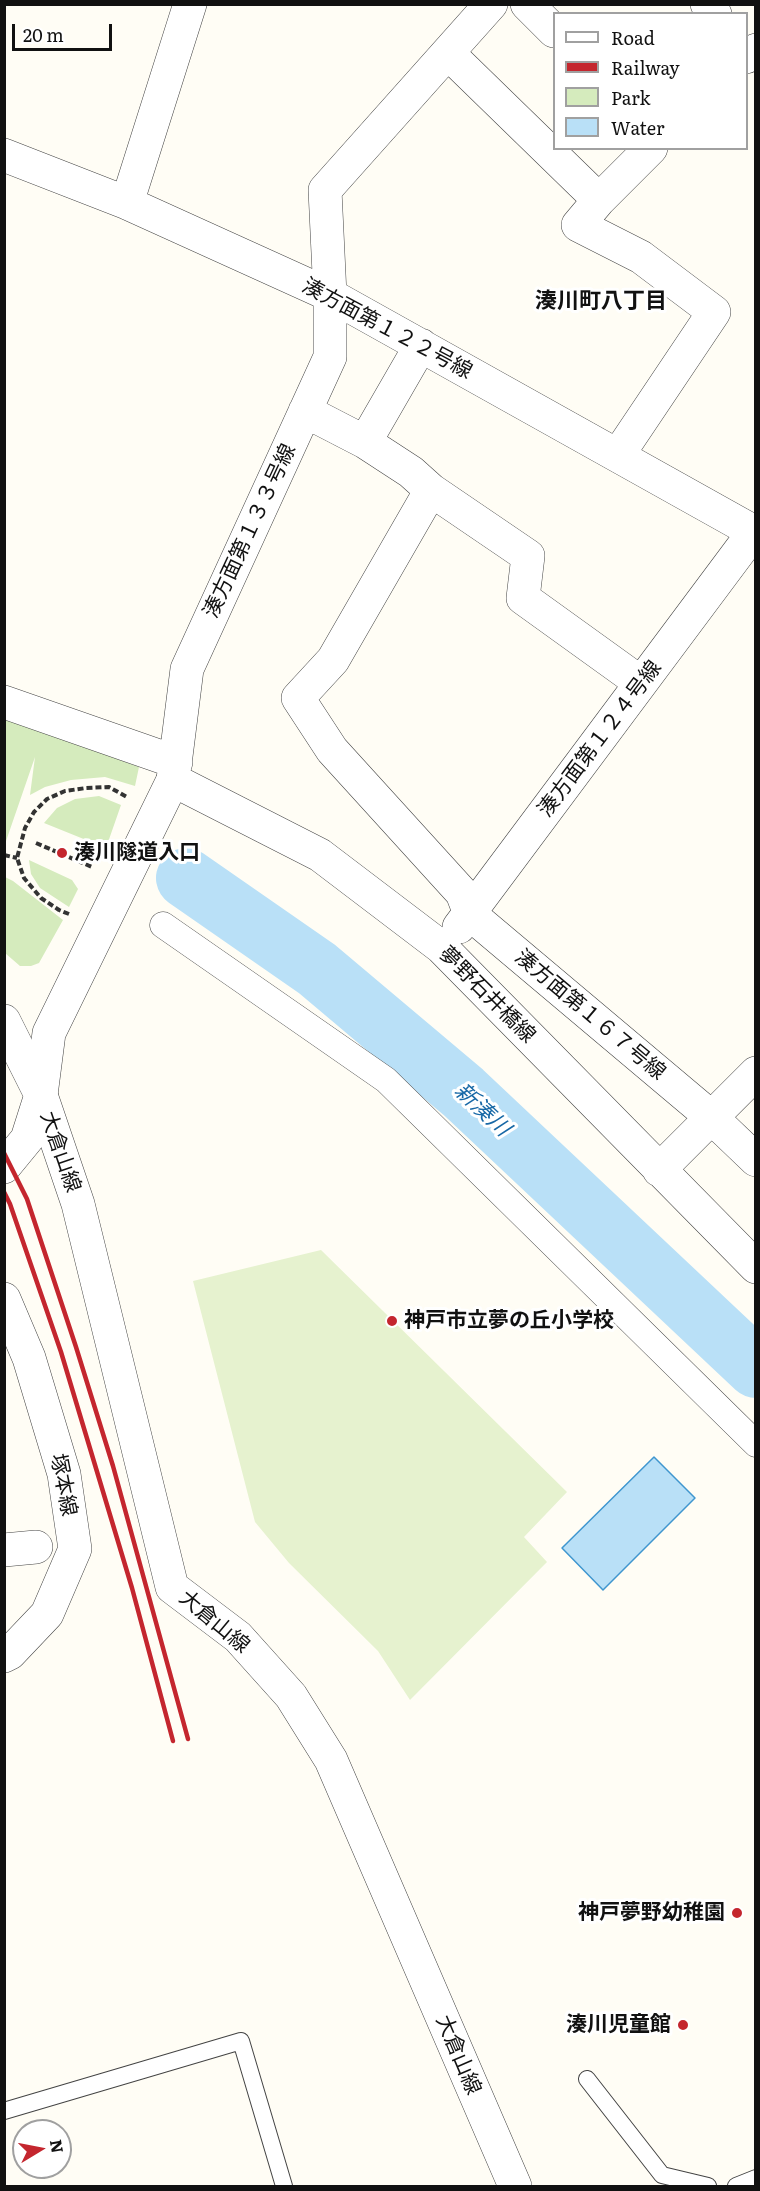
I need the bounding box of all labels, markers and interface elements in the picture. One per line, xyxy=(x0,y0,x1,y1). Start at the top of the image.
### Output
scale bar xyxy=(15,12,116,50)
legend xyxy=(553,12,748,150)
text: 20 m xyxy=(23,21,64,48)
text: Road xyxy=(611,24,655,51)
text: Railway xyxy=(611,54,680,81)
text: Park xyxy=(611,84,650,111)
text: Water xyxy=(611,114,664,141)
street label: 湊方面第１２２号線 xyxy=(298,274,476,384)
district label: 湊川町八丁目 xyxy=(535,289,667,315)
street label: 湊方面第１３３号線 xyxy=(199,440,301,622)
street label: 湊方面第１２４号線 xyxy=(533,656,667,822)
place label: 湊川隧道入口 xyxy=(74,840,200,866)
marker: 湊川隧道入口 xyxy=(55,846,69,860)
street label: 夢野石井橋線 xyxy=(434,942,540,1048)
street label: 湊方面第１６７号線 xyxy=(510,945,670,1085)
water label: 新湊川 xyxy=(449,1078,515,1142)
street label: 大倉山線 xyxy=(34,1108,86,1196)
place label: 神戸市立夢の丘小学校 xyxy=(404,1308,614,1334)
marker: 神戸市立夢の丘小学校 xyxy=(385,1314,399,1328)
street label: 塚本線 xyxy=(45,1452,81,1518)
street label: 大倉山線 xyxy=(174,1585,254,1659)
place label: 神戸夢野幼稚園 xyxy=(578,1900,725,1926)
marker: 神戸夢野幼稚園 xyxy=(730,1906,744,1920)
street label: 大倉山線 xyxy=(430,2011,486,2099)
place label: 湊川児童館 xyxy=(566,2012,671,2038)
marker: 湊川児童館 xyxy=(676,2018,690,2032)
north arrow xyxy=(12,2119,72,2179)
text: N xyxy=(45,2138,71,2155)

